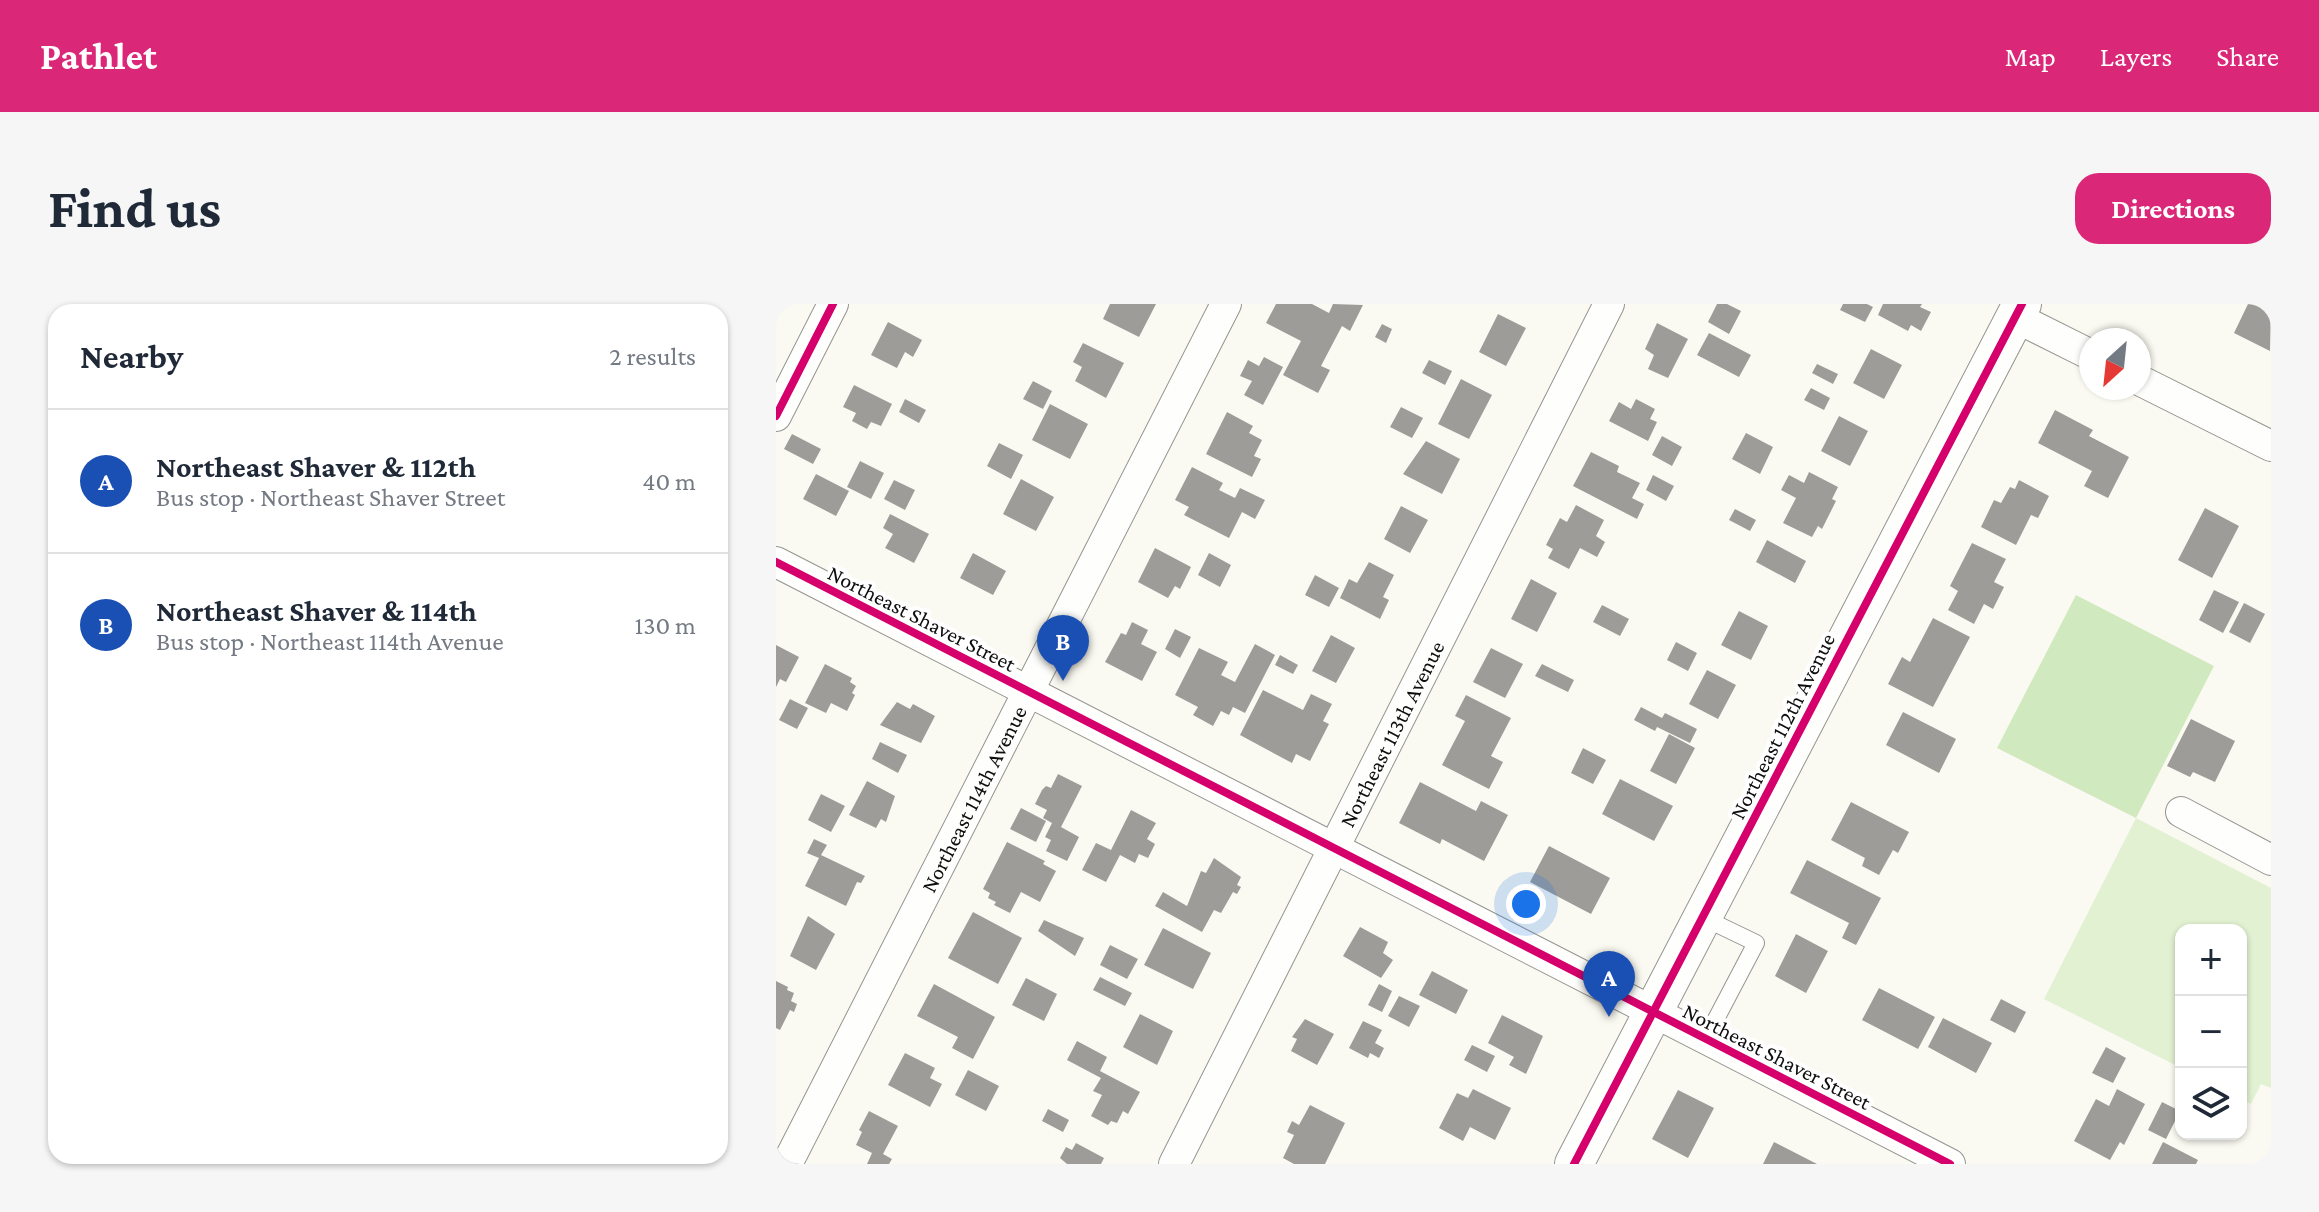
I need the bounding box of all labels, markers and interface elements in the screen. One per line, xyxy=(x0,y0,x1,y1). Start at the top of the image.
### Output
text: Pathlet xyxy=(40,35,157,77)
text: Map xyxy=(2005,41,2056,72)
text: Layers xyxy=(2100,41,2172,72)
text: Share xyxy=(2216,41,2279,72)
button: Directions xyxy=(2075,173,2271,244)
text: Find us xyxy=(48,177,221,239)
north arrow xyxy=(2079,328,2151,400)
text: Nearby xyxy=(80,338,183,375)
text: 2 results xyxy=(609,342,696,371)
text: Northeast Shaver & 112th xyxy=(156,450,476,483)
text: A xyxy=(98,467,114,496)
text: 40 m xyxy=(642,467,696,496)
text: Bus stop · Northeast Shaver Street xyxy=(156,483,505,512)
street label: Northeast Shaver Street xyxy=(824,560,1020,677)
text: Northeast Shaver & 114th xyxy=(156,594,477,627)
text: B xyxy=(98,611,114,640)
text: 130 m xyxy=(635,611,696,640)
pin: B xyxy=(1037,615,1089,681)
text: Bus stop · Northeast 114th Avenue xyxy=(156,627,504,656)
street label: Northeast 112th Avenue xyxy=(1725,629,1840,823)
street label: Northeast 113th Avenue xyxy=(1335,637,1449,831)
street label: Northeast 114th Avenue xyxy=(916,702,1032,897)
your location xyxy=(1506,884,1546,924)
map controls xyxy=(2175,924,2247,1140)
button: + xyxy=(2175,924,2247,996)
pin: A xyxy=(1583,951,1635,1017)
button: − xyxy=(2175,996,2247,1068)
street label: Northeast Shaver Street xyxy=(1679,998,1875,1115)
button: layers xyxy=(2175,1068,2247,1140)

